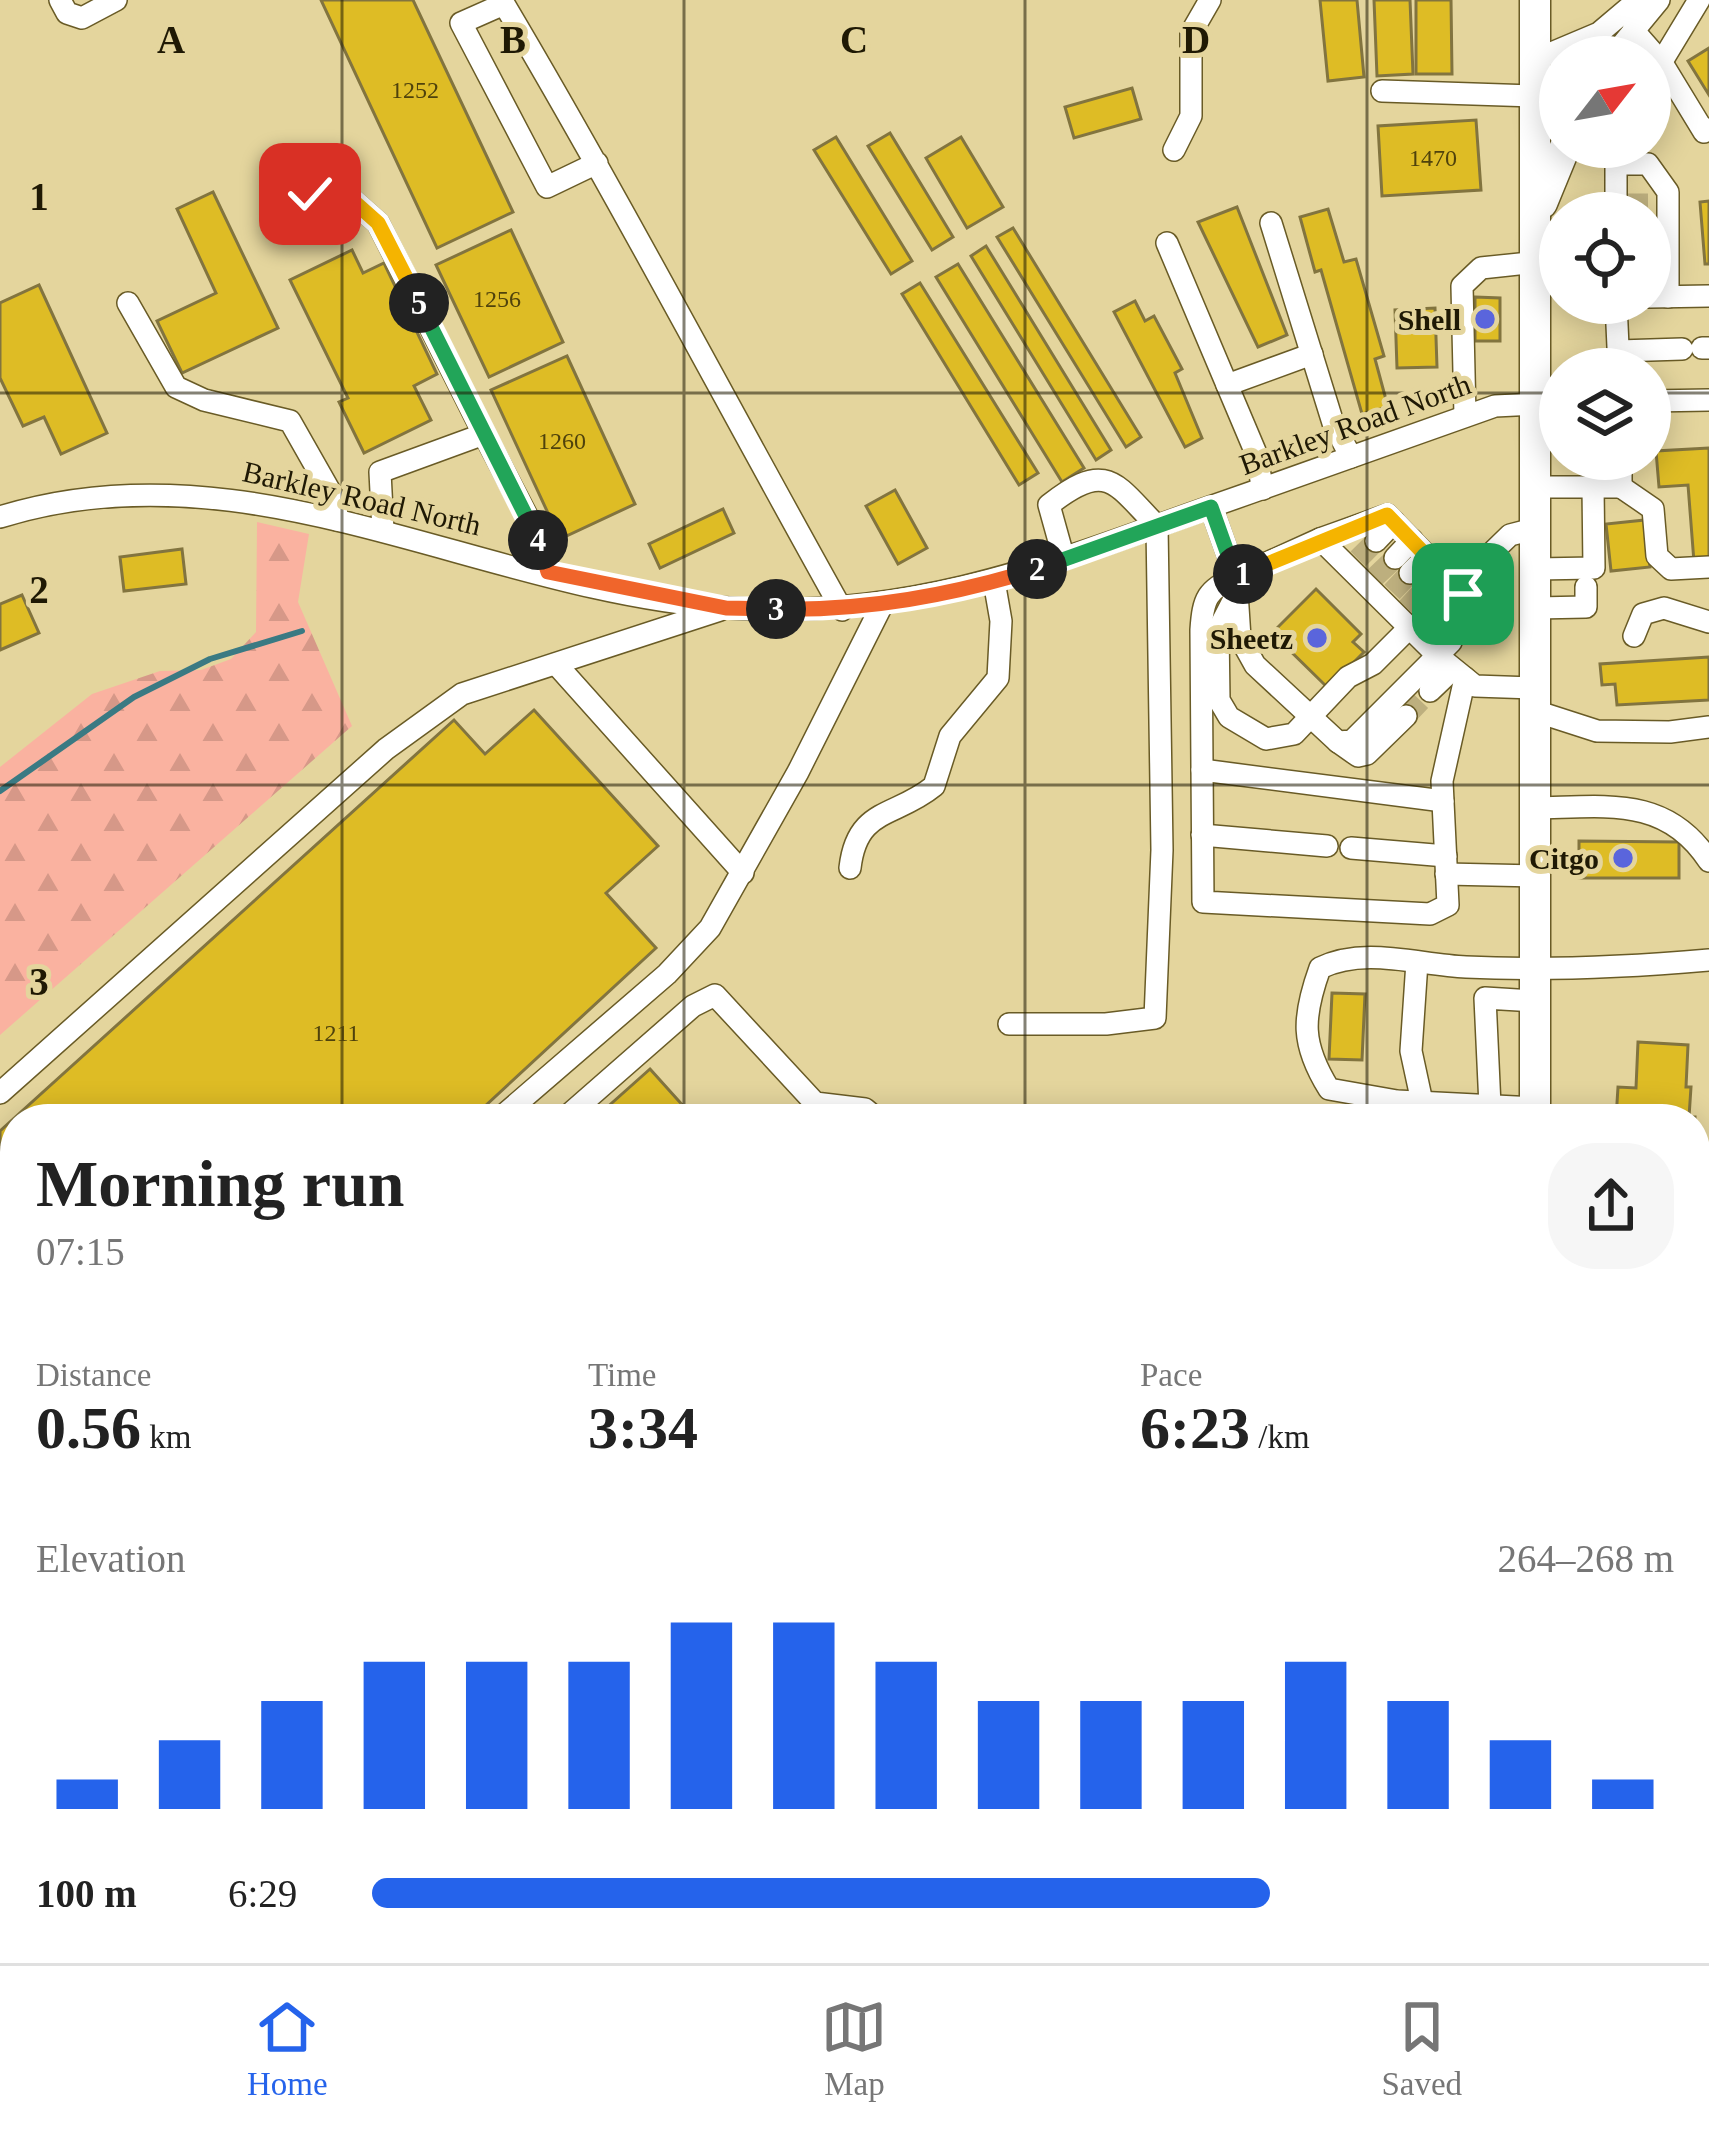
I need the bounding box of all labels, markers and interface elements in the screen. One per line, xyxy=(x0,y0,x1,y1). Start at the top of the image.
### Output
text: A xyxy=(157,18,185,61)
text: B xyxy=(500,18,526,61)
text: C xyxy=(840,18,868,61)
text: D xyxy=(1182,18,1210,61)
north arrow xyxy=(1539,36,1671,168)
map controls xyxy=(1539,36,1671,480)
house number: 1252 xyxy=(391,77,439,103)
pin xyxy=(259,143,361,245)
house number: 1470 xyxy=(1409,145,1457,171)
icon: check xyxy=(277,161,343,227)
text: 1 xyxy=(29,175,49,218)
button: locate xyxy=(1539,192,1671,324)
pin: 5 xyxy=(389,273,449,333)
text: 5 xyxy=(411,285,427,321)
house number: 1256 xyxy=(473,286,521,312)
place label: Shell xyxy=(1398,303,1461,336)
marker: Shell xyxy=(1472,306,1498,332)
button: layers xyxy=(1539,348,1671,480)
street label: Barkley Road North xyxy=(1235,367,1475,481)
house number: 1260 xyxy=(538,428,586,454)
street label: Barkley Road North xyxy=(240,455,484,541)
pin: 4 xyxy=(508,510,568,570)
text: 4 xyxy=(530,522,546,558)
pin: 2 xyxy=(1007,539,1067,599)
pin xyxy=(1412,543,1514,645)
pin: 1 xyxy=(1213,544,1273,604)
text: 2 xyxy=(1029,551,1045,587)
text: 1 xyxy=(1235,556,1251,592)
icon: arrive xyxy=(1430,561,1496,627)
text: 2 xyxy=(29,568,49,611)
pin: 3 xyxy=(746,579,806,639)
text: 3 xyxy=(768,591,784,627)
place label: Sheetz xyxy=(1210,622,1293,655)
marker: Sheetz xyxy=(1304,625,1330,651)
place label: Citgo xyxy=(1529,842,1599,875)
marker: Citgo xyxy=(1610,845,1636,871)
text: 3 xyxy=(29,960,49,1003)
house number: 1211 xyxy=(312,1020,360,1046)
button: share xyxy=(1548,1143,1674,1269)
text: Morning run xyxy=(36,1147,405,1220)
text: 07:15 xyxy=(36,1230,125,1273)
text: Distance xyxy=(36,1357,151,1393)
text: Time xyxy=(588,1357,656,1393)
text: Pace xyxy=(1140,1357,1202,1393)
text: 0.56 xyxy=(36,1395,141,1461)
text: 3:34 xyxy=(588,1395,698,1461)
text: 6:23 xyxy=(1140,1395,1250,1461)
text: km xyxy=(141,1419,191,1455)
text: /km xyxy=(1250,1419,1310,1455)
text: Elevation xyxy=(36,1537,185,1580)
text: 264–268 m xyxy=(1497,1537,1674,1580)
text: 100 m xyxy=(36,1872,137,1915)
text: 6:29 xyxy=(228,1872,297,1915)
tab: Home xyxy=(247,1994,328,2103)
tab: Map xyxy=(821,1994,887,2103)
tab: Saved xyxy=(1381,1994,1462,2103)

